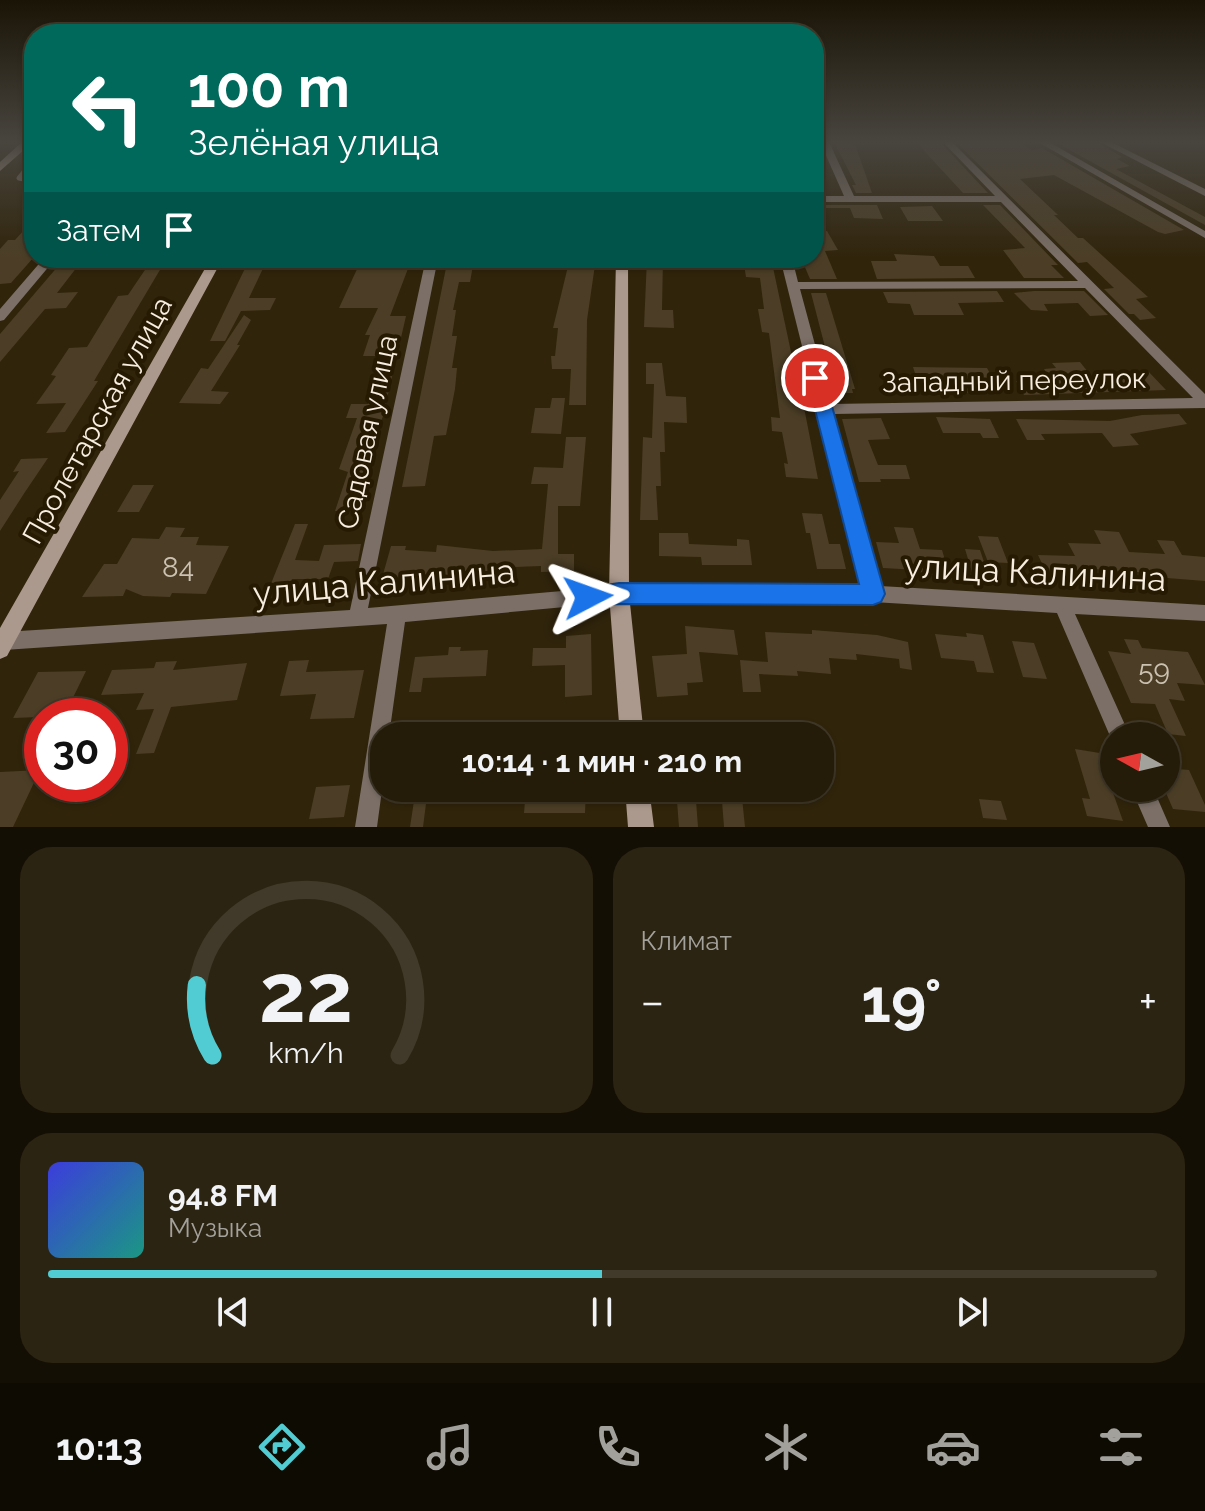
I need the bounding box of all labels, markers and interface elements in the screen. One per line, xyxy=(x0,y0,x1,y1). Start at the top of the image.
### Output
text: 100 m xyxy=(188,54,350,120)
icon: left xyxy=(56,56,160,160)
text: Зелёная улица xyxy=(188,121,440,163)
icon: arrive xyxy=(157,208,201,252)
text: Затем xyxy=(56,213,141,248)
street label: Пролетарская улица xyxy=(16,291,179,550)
street label: Садовая улица xyxy=(331,332,404,532)
pin xyxy=(781,344,849,412)
icon: arrive xyxy=(793,356,837,400)
street label: Западный переулок xyxy=(881,362,1147,399)
street label: улица Калинина xyxy=(903,545,1167,599)
house number: 84 xyxy=(162,551,194,584)
street label: улица Калинина xyxy=(251,551,517,613)
position arrow xyxy=(546,555,630,639)
house number: 59 xyxy=(1138,654,1170,687)
speed limit sign: 30 xyxy=(24,698,128,802)
north arrow xyxy=(1100,722,1180,802)
map controls xyxy=(1100,722,1180,802)
text: 10:14 · 1 мин · 210 m xyxy=(462,744,742,779)
text: Климат xyxy=(641,926,732,956)
text: 22 xyxy=(259,944,353,1041)
text: 19° xyxy=(861,966,942,1036)
text: − xyxy=(641,976,664,1027)
text: + xyxy=(1139,976,1157,1027)
text: km/h xyxy=(269,1036,344,1070)
text: 94.8 FM xyxy=(168,1178,278,1213)
text: Музыка xyxy=(168,1213,262,1243)
icon: previous xyxy=(211,1290,255,1334)
icon: pause xyxy=(580,1290,624,1334)
icon: next xyxy=(950,1290,994,1334)
icon: directions xyxy=(254,1419,310,1475)
icon: music xyxy=(422,1419,478,1475)
icon: phone xyxy=(590,1419,646,1475)
icon: climate xyxy=(758,1419,814,1475)
icon: car xyxy=(925,1419,981,1475)
icon: filters xyxy=(1093,1419,1149,1475)
text: 10:13 xyxy=(56,1426,143,1468)

